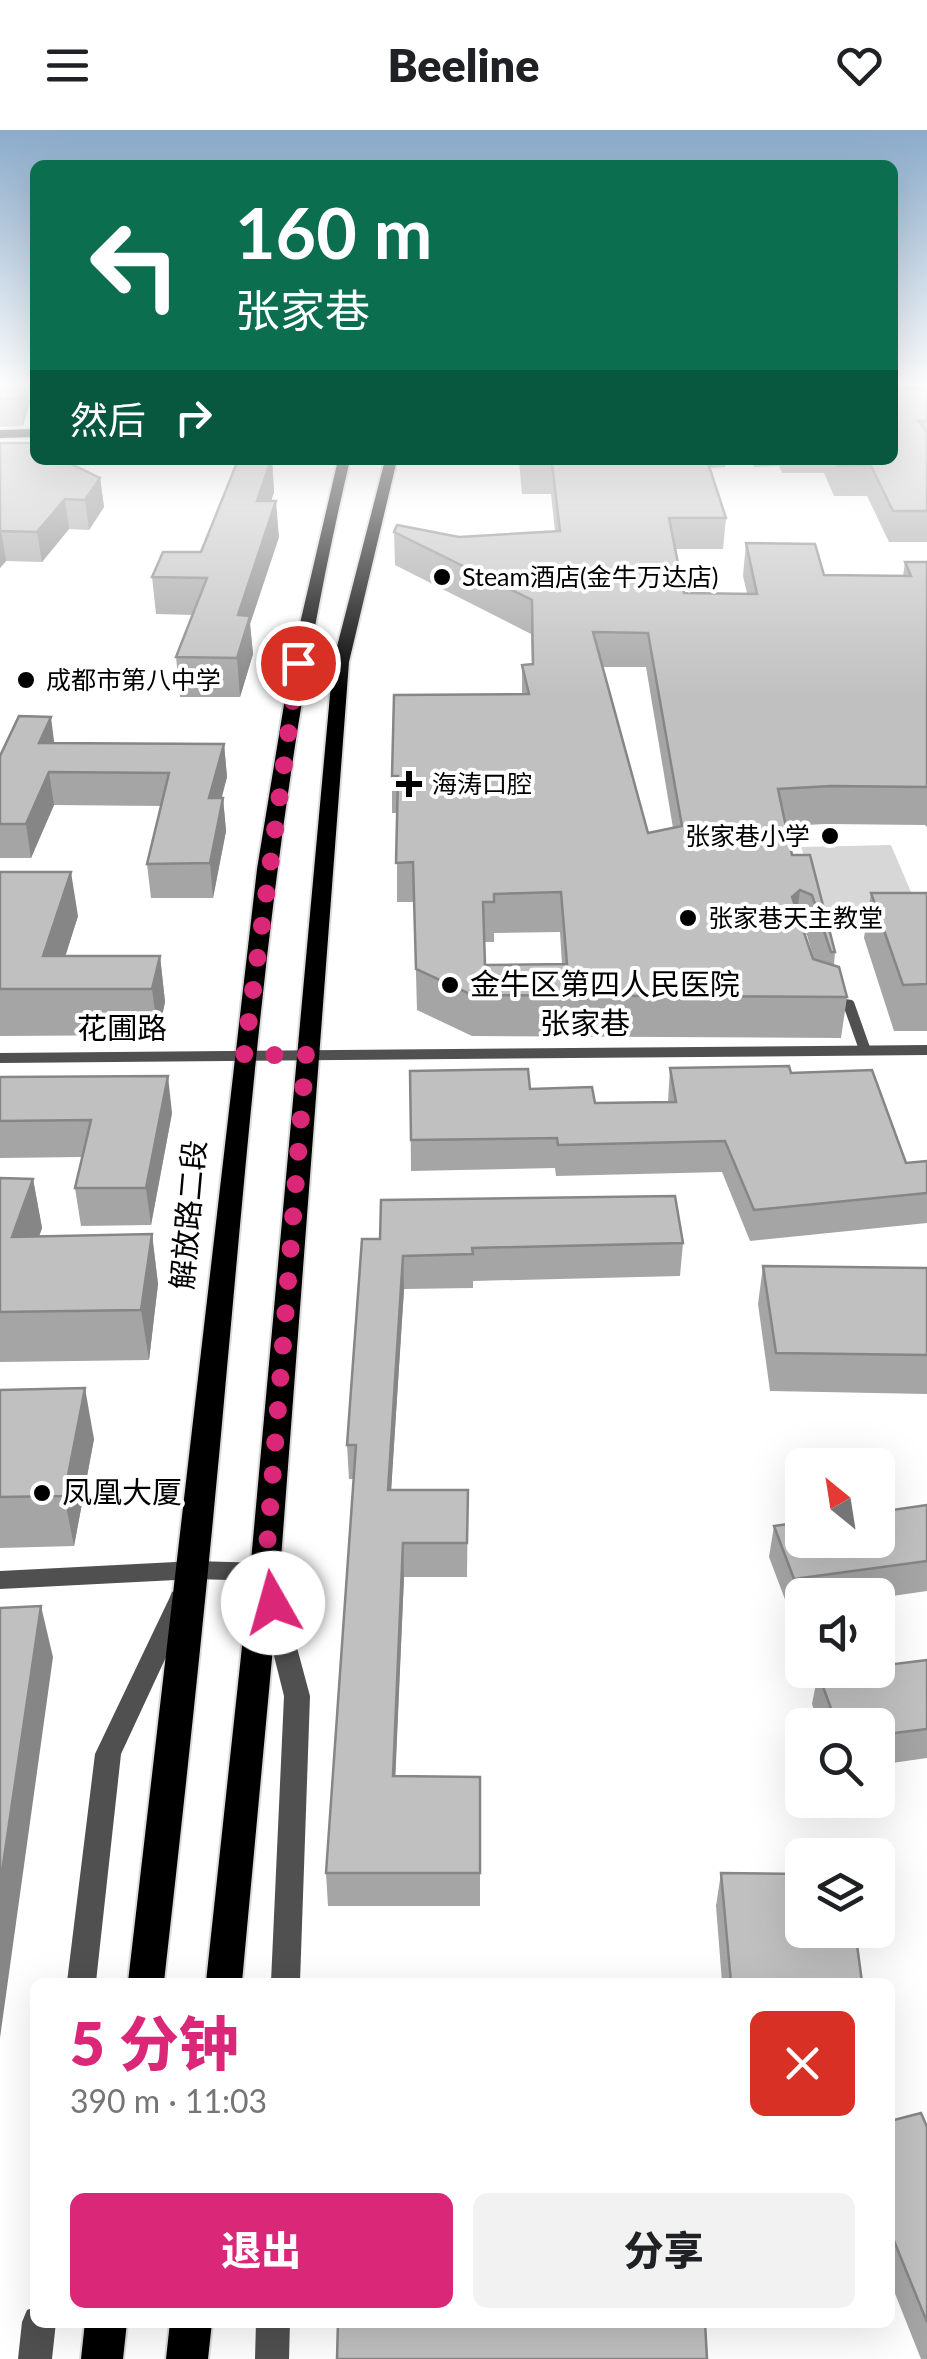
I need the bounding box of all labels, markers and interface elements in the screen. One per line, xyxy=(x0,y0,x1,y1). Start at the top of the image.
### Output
icon: menu xyxy=(40,38,95,93)
text: Beeline xyxy=(388,38,539,92)
icon: heart xyxy=(832,38,887,93)
text: 160 m xyxy=(235,190,432,274)
icon: left xyxy=(70,200,200,330)
text: 张家巷 xyxy=(235,283,370,337)
icon: right xyxy=(166,390,221,445)
text: 然后 xyxy=(70,396,146,442)
place label: Steam酒店(金牛万达店) xyxy=(462,561,718,591)
marker: Steam酒店(金牛万达店) xyxy=(431,566,453,588)
pin xyxy=(256,621,341,706)
icon: arrive xyxy=(271,636,326,691)
place label: 成都市第八中学 xyxy=(46,664,221,694)
marker: 成都市第八中学 xyxy=(15,669,37,691)
place label: 海涛口腔 xyxy=(432,768,532,798)
marker: 海涛口腔 xyxy=(396,771,422,797)
place label: 张家巷小学 xyxy=(685,820,810,850)
marker: 张家巷小学 xyxy=(819,825,841,847)
place label: 张家巷天主教堂 xyxy=(708,902,883,932)
marker: 张家巷天主教堂 xyxy=(677,907,699,929)
place label: 金牛区第四人民医院 xyxy=(470,965,740,1001)
marker: 金牛区第四人民医院 xyxy=(439,974,461,996)
street label: 张家巷 xyxy=(540,1004,630,1040)
street label: 花圃路 xyxy=(77,1009,167,1045)
street label: 解放路二段 xyxy=(163,1139,211,1291)
north arrow xyxy=(785,1448,895,1558)
map controls xyxy=(785,1448,895,1948)
place label: 凤凰大厦 xyxy=(62,1473,182,1509)
marker: 凤凰大厦 xyxy=(31,1482,53,1504)
position arrow xyxy=(221,1551,325,1655)
button: sound xyxy=(785,1578,895,1688)
button: search xyxy=(785,1708,895,1818)
button: layers xyxy=(785,1838,895,1948)
text: 5 分钟 xyxy=(70,2007,239,2079)
button: close xyxy=(750,2011,855,2116)
text: 390 m · 11:03 xyxy=(70,2081,267,2120)
button: 退出 xyxy=(70,2193,453,2308)
button: 分享 xyxy=(473,2193,855,2308)

